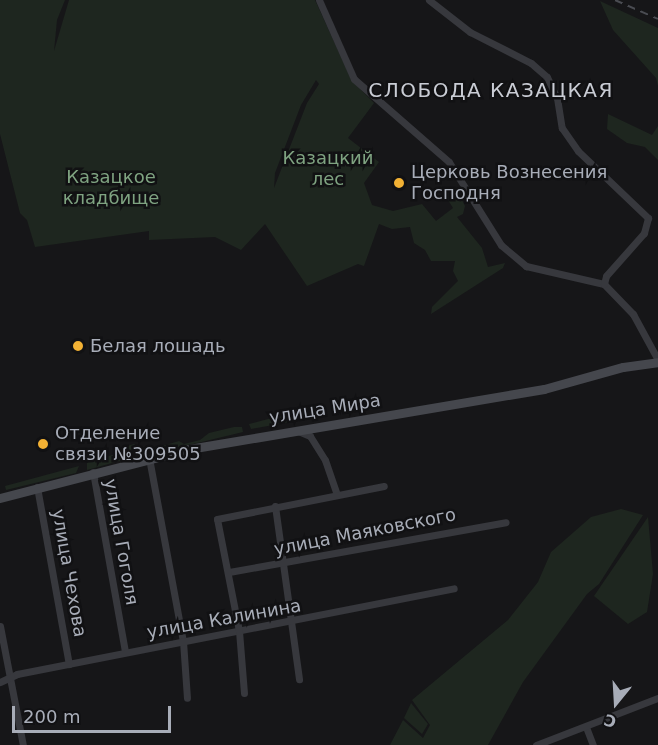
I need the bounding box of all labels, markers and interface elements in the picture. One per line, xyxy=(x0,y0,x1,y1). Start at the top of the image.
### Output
district label: СЛОБОДА КАЗАЦКАЯ xyxy=(368,78,614,102)
park label: Казацкий лес xyxy=(283,148,373,190)
place label: Церковь Вознесения Господня xyxy=(411,162,607,204)
park label: Казацкое кладбище xyxy=(63,167,159,210)
marker: Церковь Вознесения Господня xyxy=(392,176,406,190)
place label: Белая лошадь xyxy=(90,335,226,357)
marker: Белая лошадь xyxy=(71,339,85,353)
street label: улица Мира xyxy=(268,390,382,428)
place label: Отделение связи №309505 xyxy=(55,423,201,466)
marker: Отделение связи №309505 xyxy=(36,437,50,451)
street label: улица Гоголя xyxy=(99,477,143,607)
street label: улица Маяковского xyxy=(272,504,458,560)
street label: улица Чехова xyxy=(47,507,91,639)
street label: улица Калинина xyxy=(145,595,303,643)
north arrow xyxy=(586,673,646,733)
scale bar xyxy=(15,694,174,732)
text: 200 m xyxy=(23,706,81,727)
text: С xyxy=(602,710,619,731)

